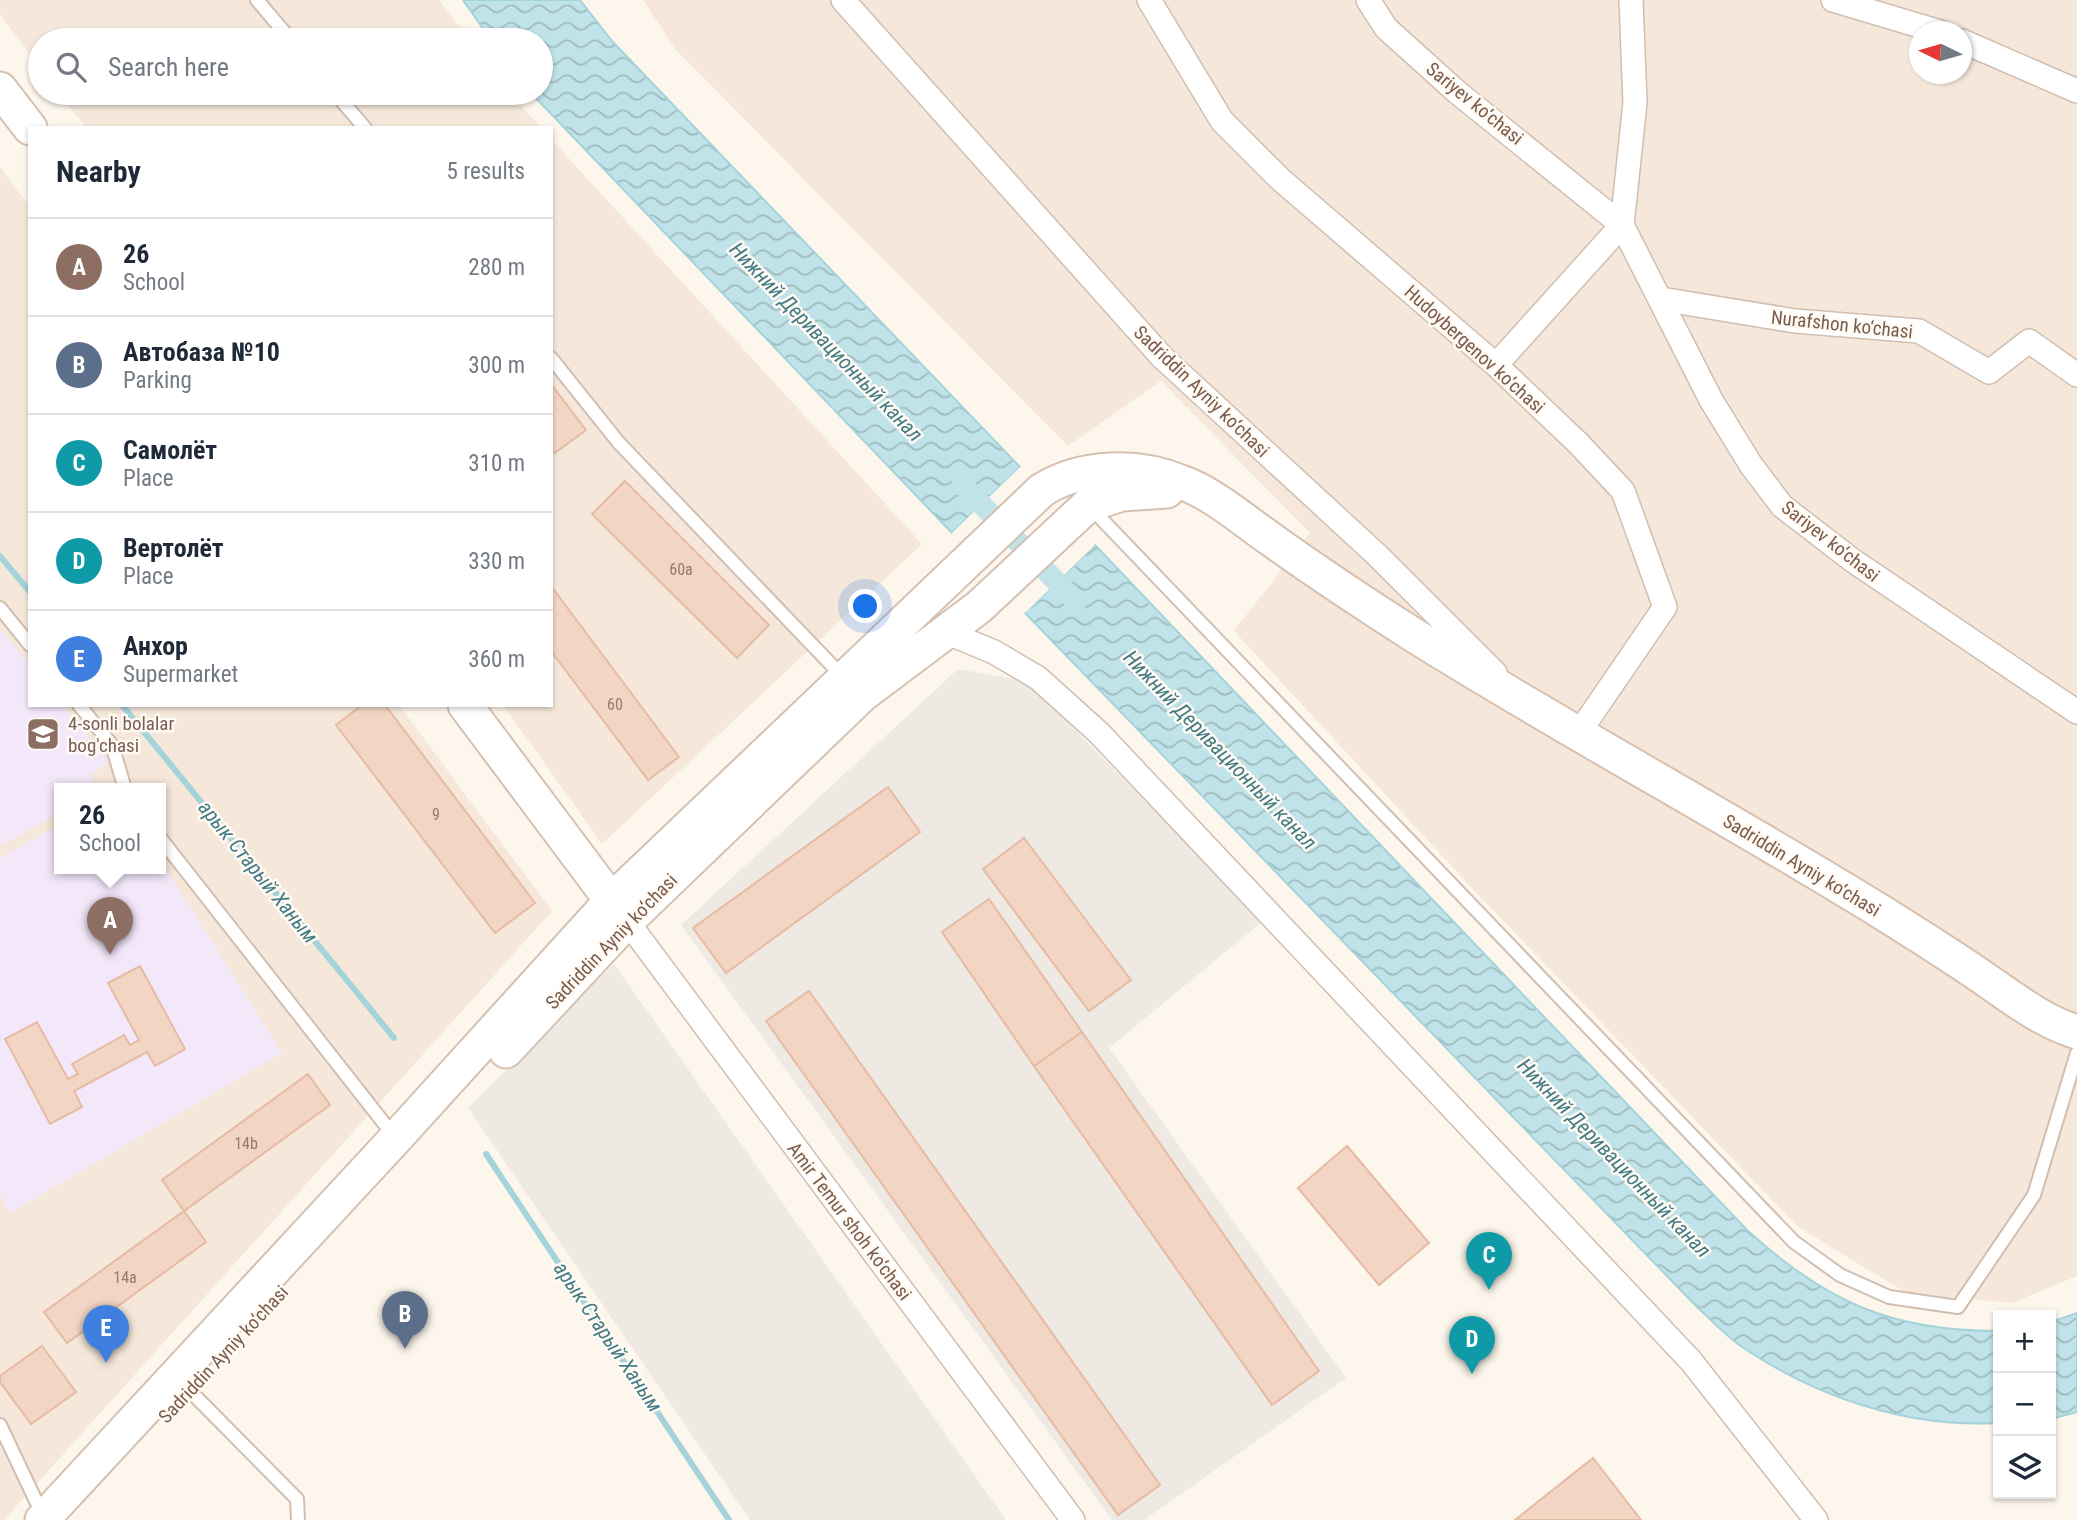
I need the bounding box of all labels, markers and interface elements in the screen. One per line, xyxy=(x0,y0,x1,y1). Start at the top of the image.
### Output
north arrow xyxy=(1909,21,1972,84)
search box xyxy=(28,28,553,105)
icon: search xyxy=(52,48,90,86)
text: Search here xyxy=(108,52,229,82)
street label: Sariyev ko‘chasi xyxy=(1421,57,1528,150)
text: Nearby xyxy=(56,154,141,189)
text: 5 results xyxy=(447,158,525,185)
water label: Нижний Деривационный канал xyxy=(725,238,927,446)
text: 26 xyxy=(123,239,149,269)
text: A xyxy=(72,254,86,281)
text: 280 m xyxy=(468,254,525,281)
text: School xyxy=(123,269,185,296)
street label: Hudoybergenov ko‘chasi xyxy=(1400,280,1550,418)
street label: Nurafshon ko‘chasi xyxy=(1770,306,1914,343)
street label: Sadriddin Ayniy ko‘chasi xyxy=(1129,321,1274,462)
text: Автобаза №10 xyxy=(123,337,280,367)
text: B xyxy=(73,352,85,379)
text: 300 m xyxy=(468,352,525,379)
text: Parking xyxy=(123,367,192,394)
text: Самолёт xyxy=(123,435,217,465)
text: C xyxy=(72,450,86,477)
text: 310 m xyxy=(468,450,525,477)
text: Place xyxy=(123,465,173,492)
street label: Sariyev ko‘chasi xyxy=(1777,496,1884,587)
text: Вертолёт xyxy=(123,533,224,563)
text: D xyxy=(73,548,86,575)
text: 330 m xyxy=(468,548,525,575)
house number: 60a xyxy=(669,560,693,579)
text: Place xyxy=(123,563,173,590)
your location xyxy=(848,589,882,623)
text: Анхор xyxy=(123,631,188,661)
text: E xyxy=(73,646,85,673)
text: 360 m xyxy=(468,646,525,673)
water label: Нижний Деривационный канал xyxy=(1119,646,1321,854)
text: Supermarket xyxy=(123,661,238,688)
house number: 60 xyxy=(607,695,623,714)
place label: 4-sonli bolalar bog'chasi xyxy=(68,712,174,757)
school or university icon: 4-sonli bolalar bog'chasi xyxy=(24,715,62,753)
popup xyxy=(54,783,166,874)
water label: арык Старый Ханым xyxy=(193,796,323,948)
text: 26 xyxy=(79,800,105,830)
house number: 9 xyxy=(432,805,440,824)
street label: Sadriddin Ayniy ko‘chasi xyxy=(1719,809,1885,922)
text: School xyxy=(79,830,141,857)
street label: Sadriddin Ayniy ko‘chasi xyxy=(541,869,682,1014)
pin: A xyxy=(87,897,133,955)
water label: Нижний Деривационный канал xyxy=(1513,1054,1715,1262)
house number: 14b xyxy=(234,1134,258,1153)
street label: Amir Temur shoh ko‘chasi xyxy=(783,1138,917,1305)
pin: C xyxy=(1466,1232,1512,1290)
water label: арык Старый Ханым xyxy=(549,1257,667,1417)
house number: 14a xyxy=(113,1268,137,1287)
street label: Sadriddin Ayniy ko‘chasi xyxy=(154,1281,293,1428)
pin: B xyxy=(382,1291,428,1349)
pin: E xyxy=(83,1305,129,1363)
map controls xyxy=(1993,1310,2056,1499)
button: + xyxy=(1993,1310,2056,1373)
pin: D xyxy=(1449,1316,1495,1374)
button: − xyxy=(1993,1373,2056,1436)
button: layers xyxy=(1993,1436,2056,1499)

